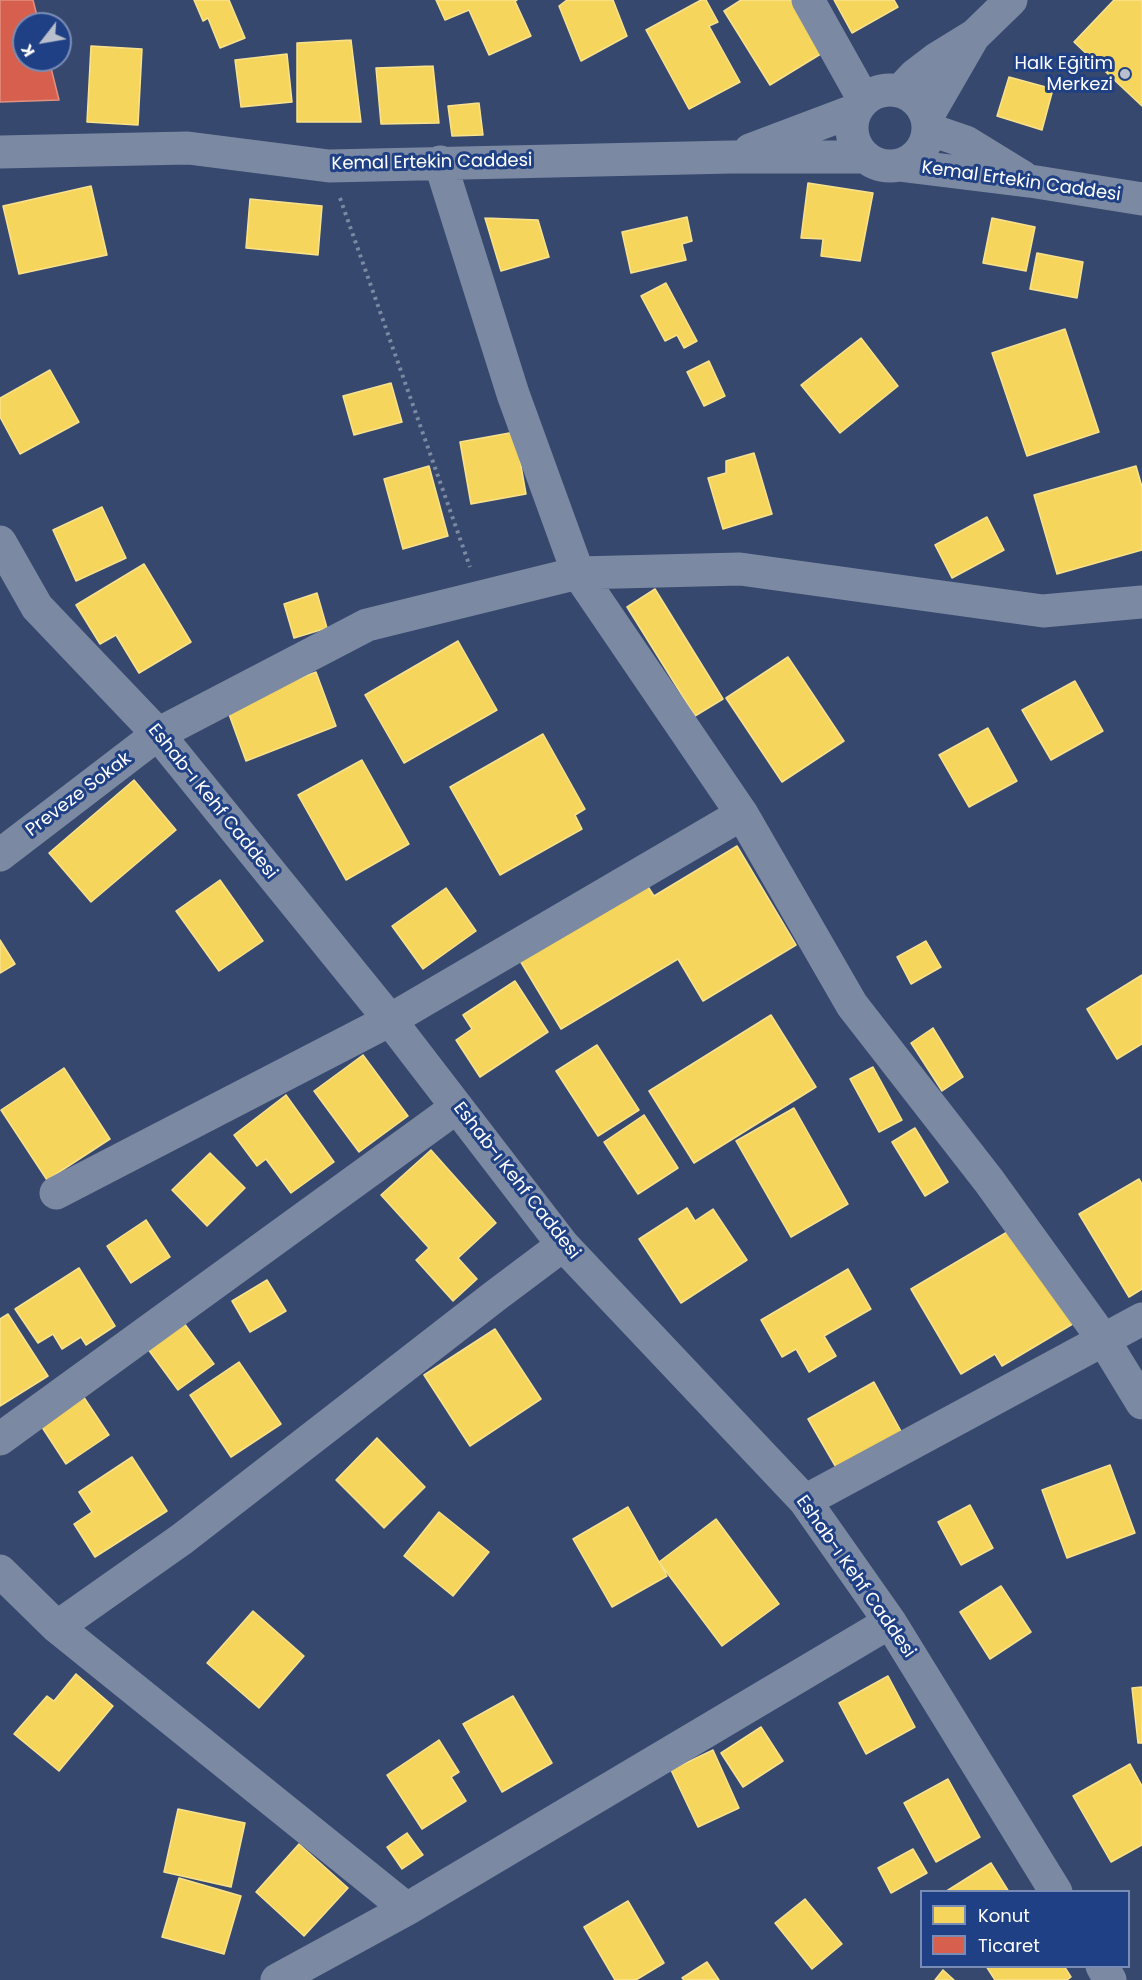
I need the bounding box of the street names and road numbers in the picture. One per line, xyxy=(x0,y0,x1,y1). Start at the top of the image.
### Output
street label: Kemal Ertekin Caddesi xyxy=(331,150,533,176)
street label: Kemal Ertekin Caddesi xyxy=(920,157,1122,207)
street label: Eshab-ı Kehf Caddesi xyxy=(143,720,281,884)
street label: Preveze Sokak xyxy=(22,748,136,842)
street label: Eshab-ı Kehf Caddesi xyxy=(448,1098,584,1264)
street label: Eshab-ı Kehf Caddesi xyxy=(791,1492,919,1662)

